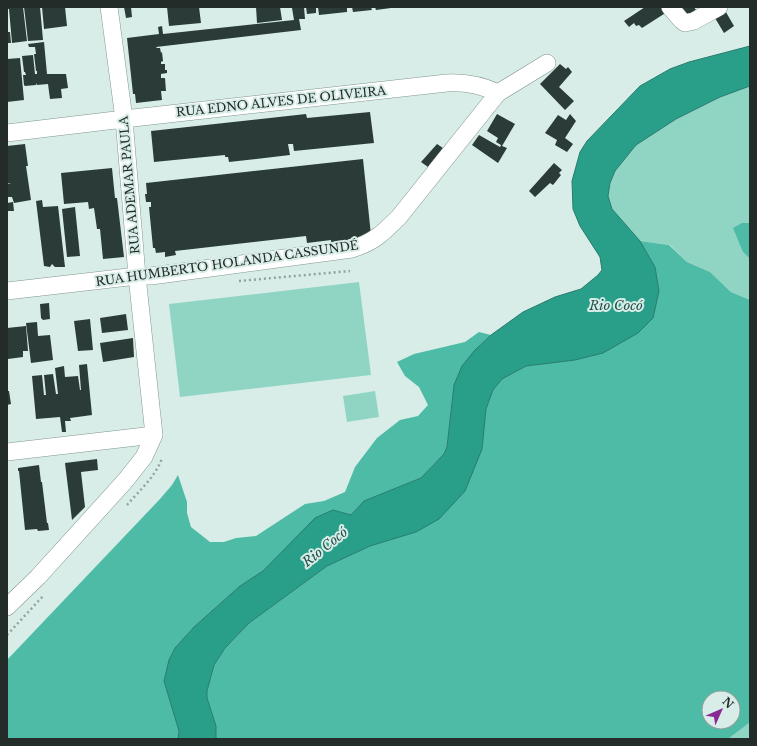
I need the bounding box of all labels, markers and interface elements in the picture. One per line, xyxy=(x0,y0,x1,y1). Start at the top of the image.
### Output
street label: RUA EDNO ALVES DE OLIVEIRA xyxy=(175,82,387,119)
street label: RUA ADEMAR PAULA xyxy=(115,115,143,255)
street label: RUA HUMBERTO HOLANDA CASSUNDÉ xyxy=(94,236,360,289)
water label: Rio Cocó xyxy=(588,297,643,314)
water label: Rio Cocó xyxy=(298,523,351,571)
north arrow xyxy=(701,690,741,730)
text: N xyxy=(719,694,737,712)

